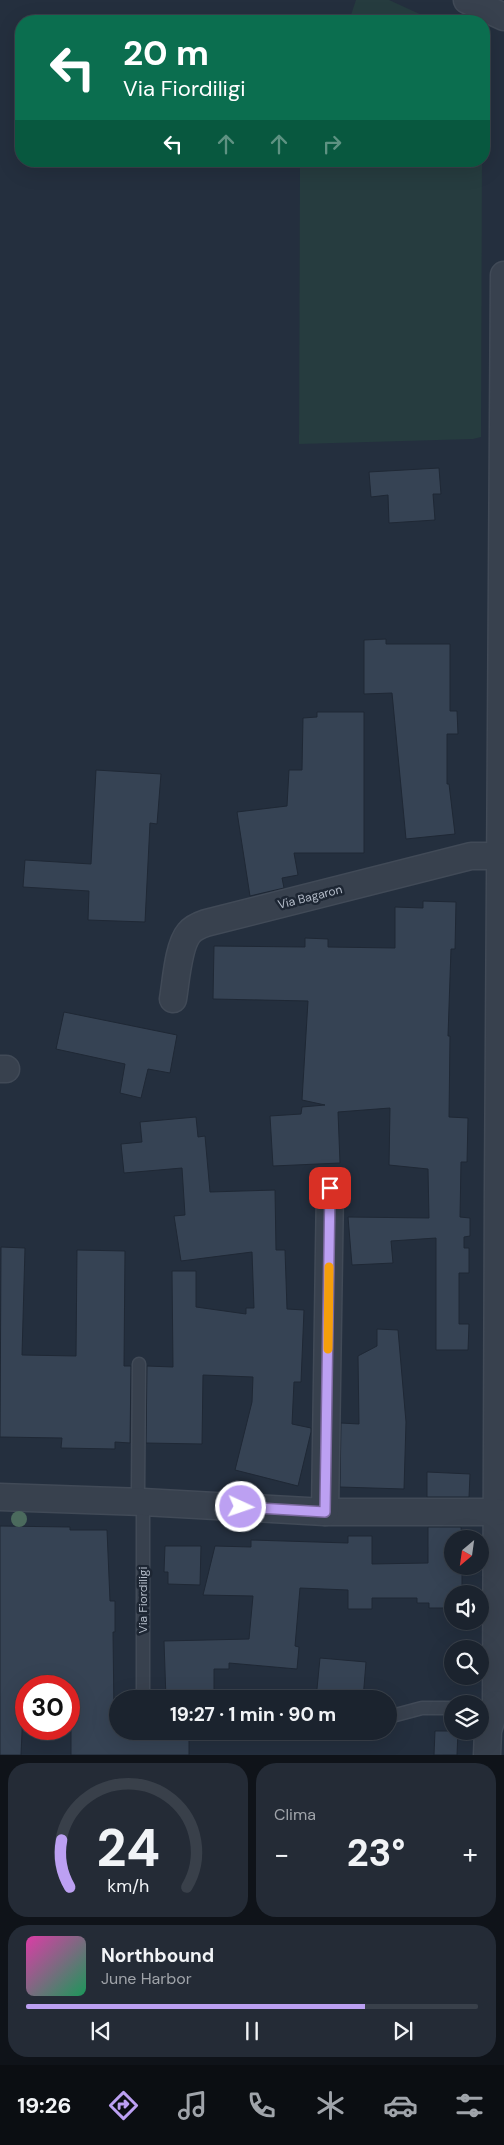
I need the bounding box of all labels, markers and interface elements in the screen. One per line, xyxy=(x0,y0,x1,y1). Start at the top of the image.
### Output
text: 20 m xyxy=(123,30,209,76)
icon: left xyxy=(40,35,105,100)
text: Via Fiordiligi xyxy=(123,74,245,103)
icon: left xyxy=(159,130,187,158)
icon: ahead xyxy=(212,130,240,158)
icon: ahead xyxy=(265,130,293,158)
icon: right xyxy=(318,130,346,158)
street label: Via Bagaron xyxy=(276,881,344,913)
pin xyxy=(309,1167,351,1209)
icon: arrive xyxy=(316,1174,344,1202)
position arrow xyxy=(214,1480,266,1532)
north arrow xyxy=(444,1530,489,1575)
map controls xyxy=(444,1530,489,1740)
street label: Via Fiordiligi xyxy=(135,1566,151,1633)
button: sound xyxy=(444,1585,489,1630)
button: search xyxy=(444,1640,489,1685)
speed limit sign: 30 xyxy=(15,1675,80,1740)
button: layers xyxy=(444,1695,489,1740)
text: 19:27 · 1 min · 90 m xyxy=(170,1702,336,1727)
text: Clima xyxy=(274,1804,316,1825)
text: 24 xyxy=(96,1814,160,1882)
text: 23° xyxy=(347,1828,405,1878)
text: − xyxy=(274,1836,289,1873)
text: + xyxy=(463,1836,478,1873)
text: km/h xyxy=(107,1874,149,1898)
text: Northbound xyxy=(101,1943,214,1968)
text: June Harbor xyxy=(101,1968,192,1989)
icon: previous xyxy=(87,2017,115,2045)
icon: pause xyxy=(238,2017,266,2045)
icon: next xyxy=(389,2017,417,2045)
icon: directions xyxy=(106,2088,141,2123)
icon: music xyxy=(175,2088,210,2123)
icon: phone xyxy=(244,2088,279,2123)
icon: climate xyxy=(313,2088,348,2123)
icon: car xyxy=(383,2088,418,2123)
icon: filters xyxy=(452,2088,487,2123)
text: 19:26 xyxy=(17,2091,71,2120)

